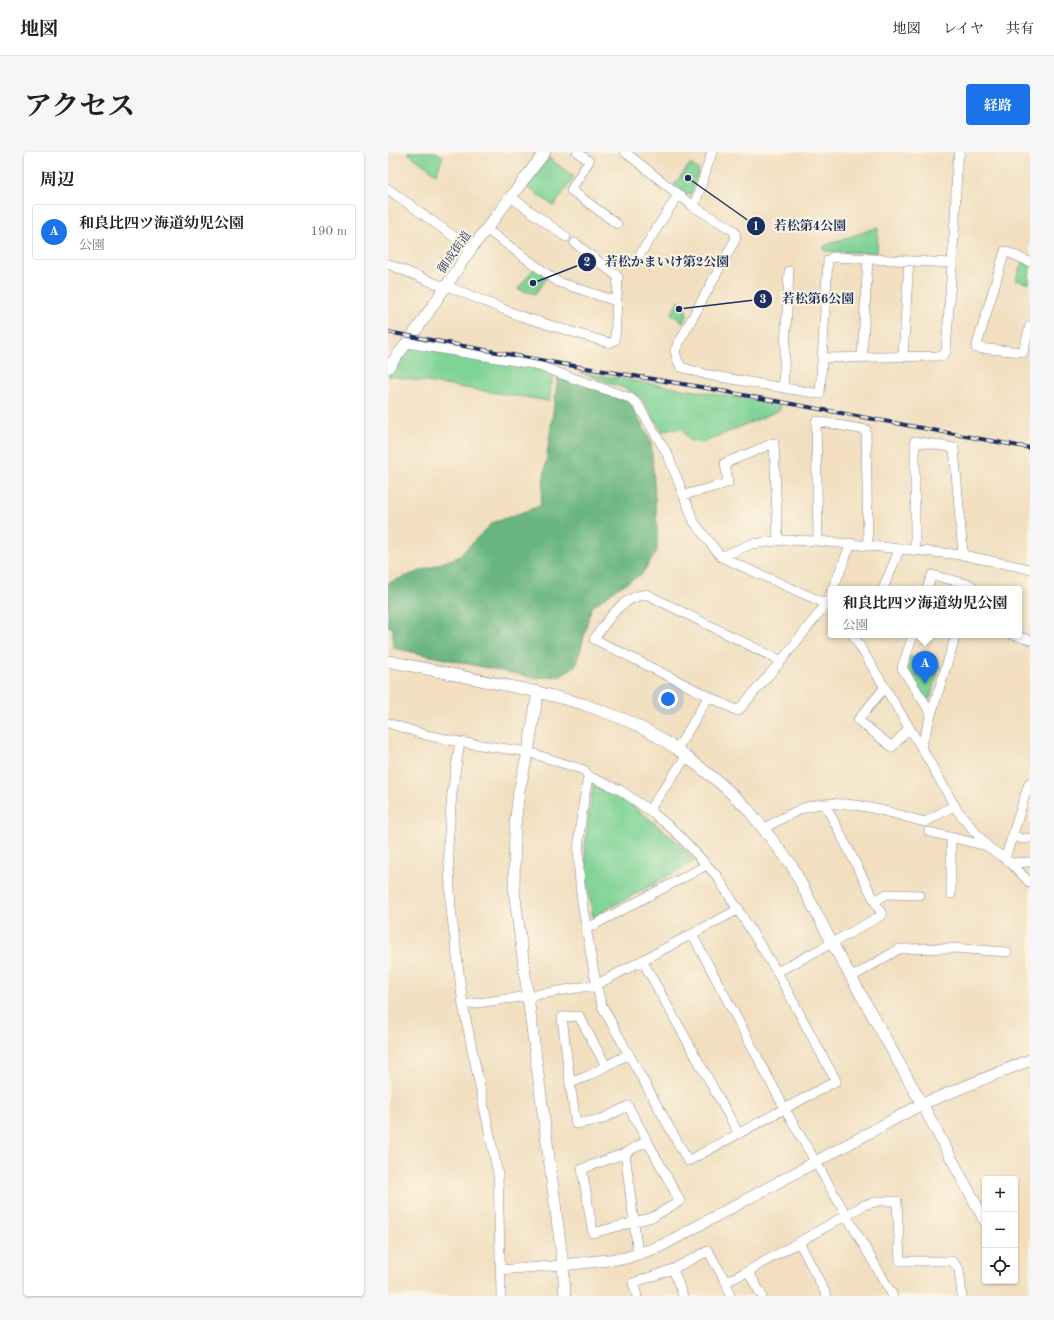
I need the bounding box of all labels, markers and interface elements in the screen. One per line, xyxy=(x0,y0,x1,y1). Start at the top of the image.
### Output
text: 地図 xyxy=(20,21,58,40)
text: 地図 xyxy=(893,22,921,36)
text: レイヤ xyxy=(943,22,984,36)
text: 共有 xyxy=(1006,22,1034,36)
button: 経路 xyxy=(966,84,1030,125)
text: アクセス xyxy=(24,94,135,122)
text: 周辺 xyxy=(40,172,74,189)
callout: 若松第4公園 xyxy=(746,213,854,238)
text: 和良比四ツ海道幼児公園 xyxy=(79,217,244,232)
text: 若松第4公園 xyxy=(774,218,846,233)
text: 1 xyxy=(753,221,759,233)
text: A xyxy=(49,225,59,238)
text: 190 m xyxy=(310,225,347,238)
street label: 御成街道 xyxy=(434,228,474,276)
text: 公園 xyxy=(79,239,105,252)
callout: 若松かまいけ第2公園 xyxy=(577,249,738,274)
text: 若松かまいけ第2公園 xyxy=(605,254,729,269)
text: 2 xyxy=(584,257,591,269)
callout: 若松第6公園 xyxy=(753,286,862,311)
text: 若松第6公園 xyxy=(782,291,854,306)
text: 3 xyxy=(760,294,767,306)
popup xyxy=(828,586,1022,638)
text: 和良比四ツ海道幼児公園 xyxy=(842,597,1008,612)
text: 公園 xyxy=(842,619,869,632)
pin: A xyxy=(912,651,938,684)
your location xyxy=(658,689,678,709)
map controls xyxy=(982,1176,1018,1284)
button: + xyxy=(982,1176,1018,1212)
button: − xyxy=(982,1212,1018,1248)
button: locate xyxy=(982,1248,1018,1284)

